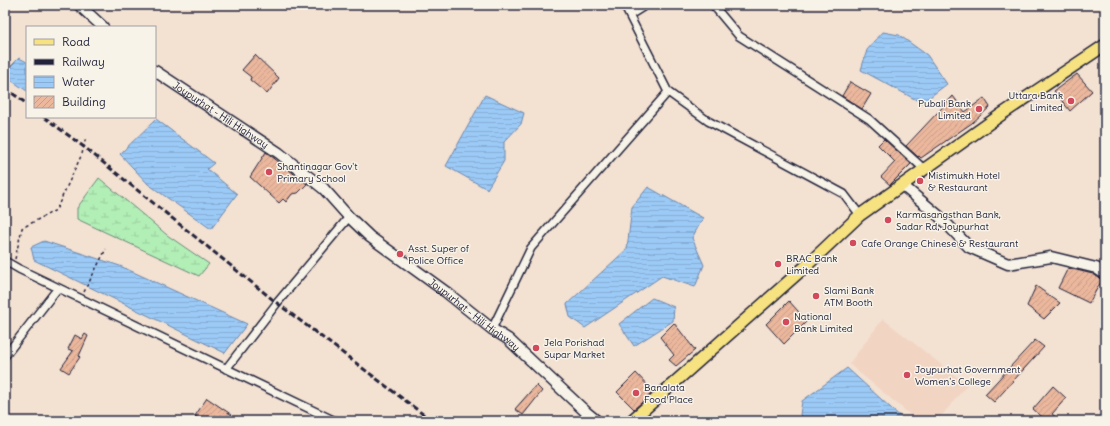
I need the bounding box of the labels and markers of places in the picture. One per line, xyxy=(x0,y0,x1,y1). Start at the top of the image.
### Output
place label: Uttara Bank Limited xyxy=(1009,89,1063,114)
marker: Uttara Bank Limited xyxy=(1066,96,1076,106)
place label: Pubali Bank Limited xyxy=(918,97,971,122)
marker: Pubali Bank Limited xyxy=(974,104,984,114)
place label: Shantinagar Gov't Primary School xyxy=(277,160,358,185)
marker: Shantinagar Gov't Primary School xyxy=(264,167,274,177)
place label: Mistimukh Hotel & Restaurant xyxy=(928,169,1000,194)
marker: Mistimukh Hotel & Restaurant xyxy=(915,176,925,186)
place label: Karmasangsthan Bank, Sadar Rd, Joypurhat xyxy=(896,208,1001,233)
marker: Karmasangsthan Bank, Sadar Rd, Joypurhat xyxy=(883,215,893,225)
place label: Cafe Orange Chinese & Restaurant xyxy=(861,237,1019,250)
marker: Cafe Orange Chinese & Restaurant xyxy=(848,238,858,248)
place label: Asst. Super of Police Office xyxy=(408,242,470,267)
marker: Asst. Super of Police Office xyxy=(395,249,405,259)
place label: BRAC Bank Limited xyxy=(786,252,837,277)
marker: BRAC Bank Limited xyxy=(773,259,783,269)
place label: Slami Bank ATM Booth xyxy=(824,284,874,309)
marker: Slami Bank ATM Booth xyxy=(811,291,821,301)
place label: National Bank Limited xyxy=(794,310,853,335)
marker: National Bank Limited xyxy=(781,317,791,327)
place label: Jela Porishad Supar Market xyxy=(544,336,606,361)
marker: Jela Porishad Supar Market xyxy=(531,343,541,353)
place label: Joypurhat Government Women's College xyxy=(915,363,1021,388)
marker: Joypurhat Government Women's College xyxy=(902,370,912,380)
place label: Banalata Food Place xyxy=(644,381,693,406)
marker: Banalata Food Place xyxy=(631,388,641,398)

